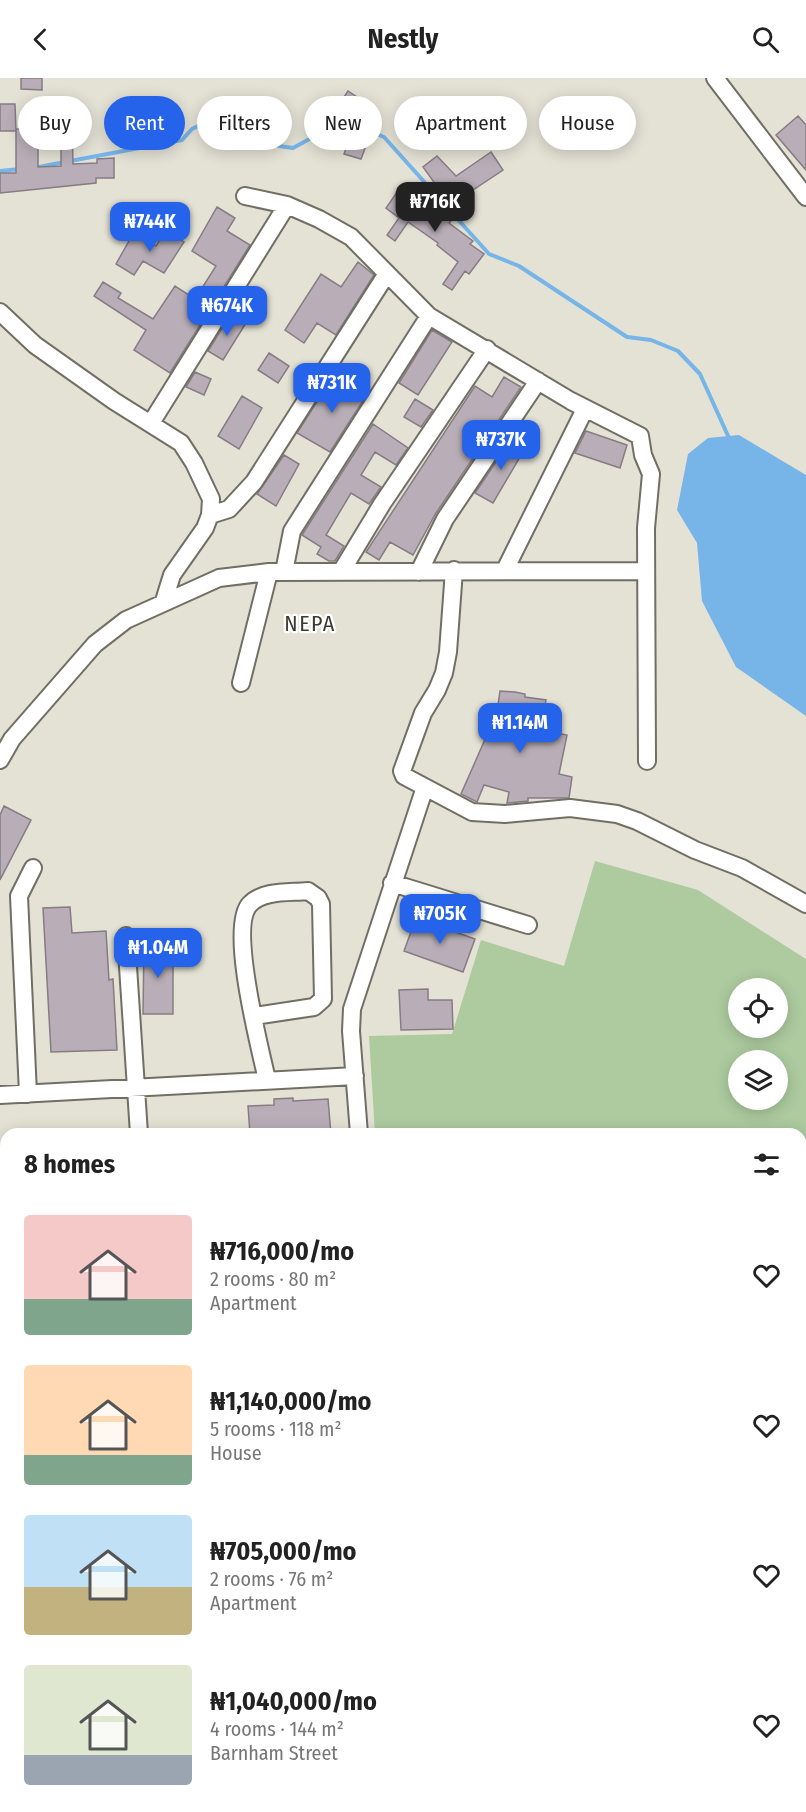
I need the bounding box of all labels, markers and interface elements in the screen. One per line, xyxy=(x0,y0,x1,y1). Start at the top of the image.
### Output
icon: back xyxy=(24,23,57,56)
text: Nestly xyxy=(368,23,438,55)
icon: search xyxy=(749,23,782,56)
chip: Buy xyxy=(18,96,92,150)
chip: Rent xyxy=(104,96,185,150)
chip: Filters xyxy=(197,96,292,150)
chip: New xyxy=(304,96,382,150)
chip: Apartment xyxy=(394,96,527,150)
chip: House xyxy=(539,96,636,150)
pin: ₦716K xyxy=(393,182,477,233)
text: ₦716K xyxy=(410,189,460,213)
pin: ₦744K xyxy=(108,202,192,253)
text: ₦744K xyxy=(124,209,176,233)
pin: ₦674K xyxy=(185,286,269,337)
text: ₦674K xyxy=(201,293,253,317)
pin: ₦731K xyxy=(290,363,374,414)
text: ₦731K xyxy=(307,370,357,394)
pin: ₦737K xyxy=(459,420,543,471)
text: ₦737K xyxy=(476,427,526,451)
district label: NEPA xyxy=(284,610,336,637)
pin: ₦1.14M xyxy=(471,703,569,754)
text: ₦1.14M xyxy=(492,710,548,734)
pin: ₦705K xyxy=(398,894,482,945)
text: ₦705K xyxy=(414,901,466,925)
pin: ₦1.04M xyxy=(109,928,207,979)
text: ₦1.04M xyxy=(128,935,188,959)
map controls xyxy=(728,978,788,1110)
button: locate xyxy=(728,978,788,1038)
button: layers xyxy=(728,1050,788,1110)
icon: filters xyxy=(750,1148,783,1181)
text: 8 homes xyxy=(24,1149,115,1180)
text: ₦716,000/mo xyxy=(210,1236,354,1267)
icon: home xyxy=(72,1239,144,1311)
icon: heart xyxy=(750,1259,783,1292)
text: 2 rooms · 80 m² xyxy=(210,1267,336,1291)
text: Apartment xyxy=(210,1291,297,1315)
text: ₦1,140,000/mo xyxy=(210,1386,371,1417)
icon: home xyxy=(72,1389,144,1461)
icon: heart xyxy=(750,1409,783,1442)
text: 5 rooms · 118 m² xyxy=(210,1417,341,1441)
text: House xyxy=(210,1441,262,1465)
text: ₦705,000/mo xyxy=(210,1536,356,1567)
icon: home xyxy=(72,1539,144,1611)
icon: heart xyxy=(750,1559,783,1592)
text: 2 rooms · 76 m² xyxy=(210,1567,333,1591)
text: Apartment xyxy=(210,1591,297,1615)
text: ₦1,040,000/mo xyxy=(210,1686,377,1717)
icon: home xyxy=(72,1689,144,1761)
icon: heart xyxy=(750,1709,783,1742)
text: 4 rooms · 144 m² xyxy=(210,1717,344,1741)
text: Barnham Street xyxy=(210,1741,338,1765)

